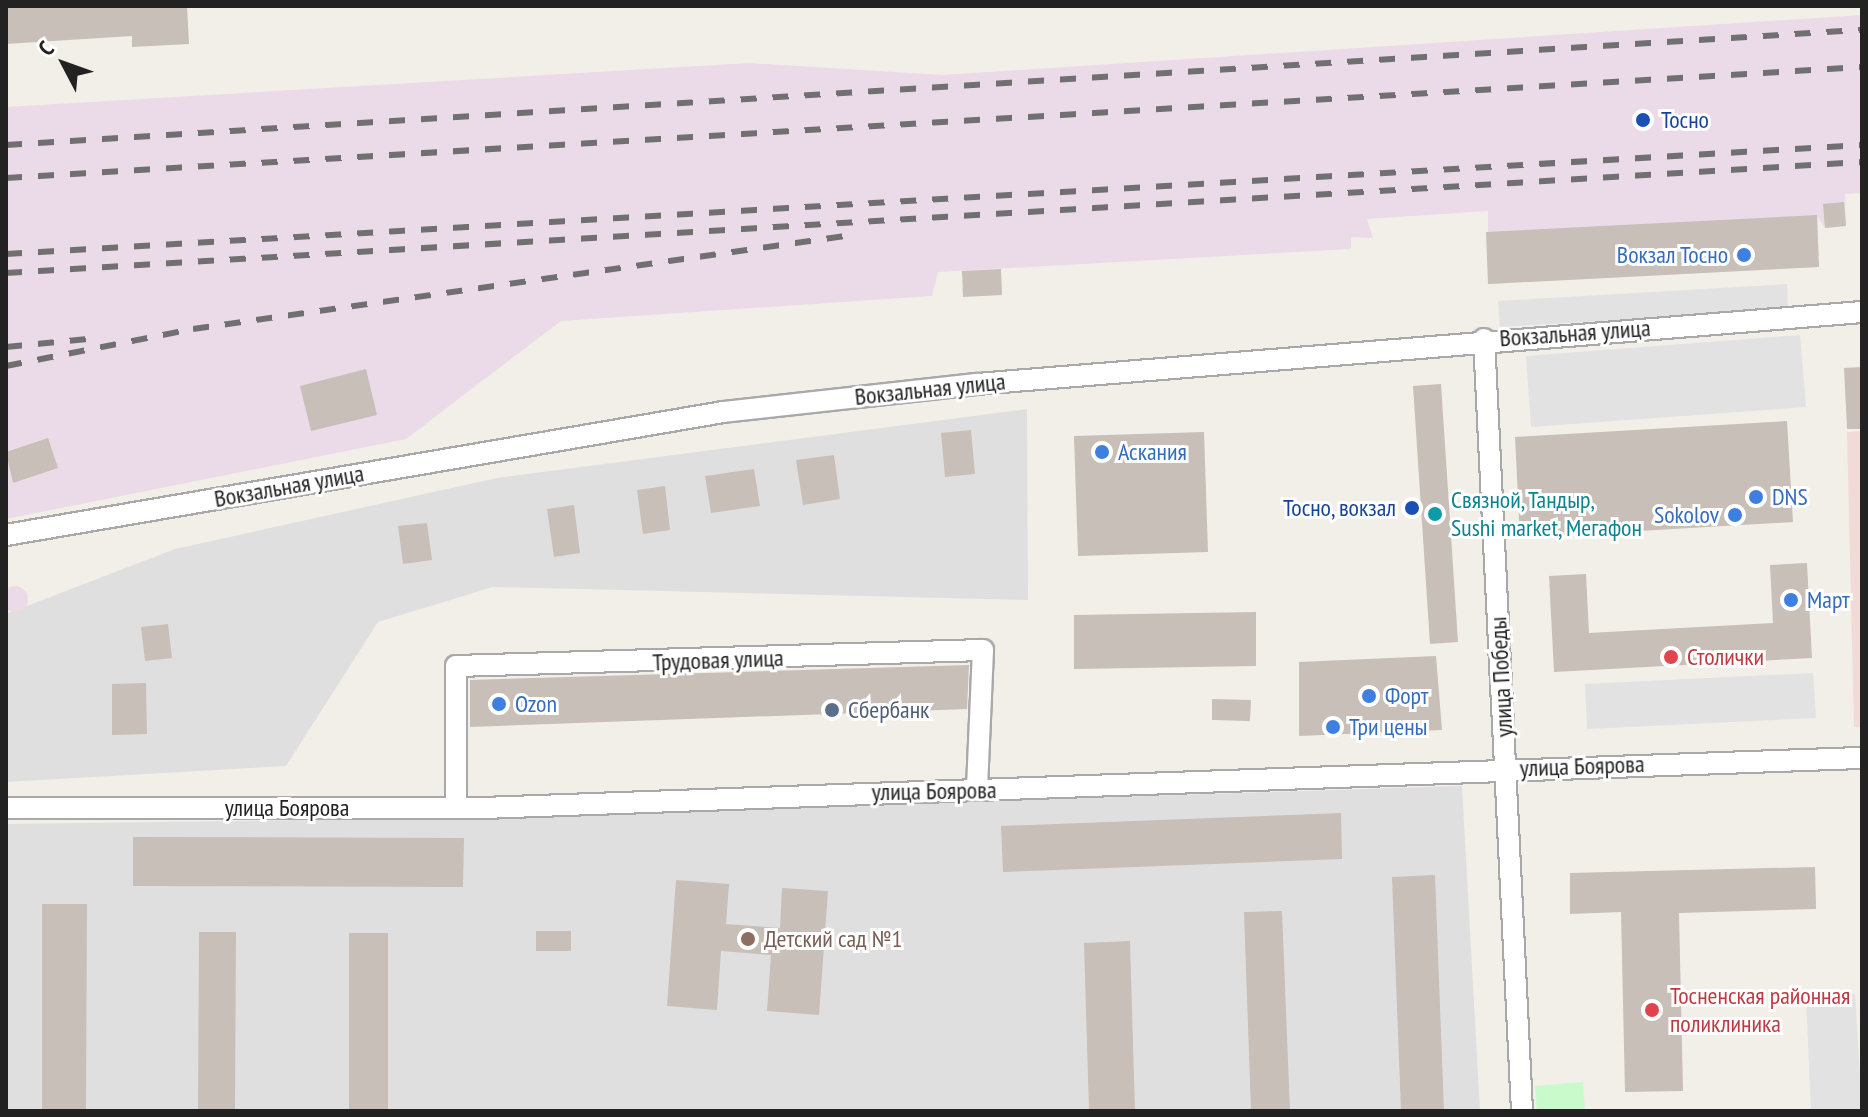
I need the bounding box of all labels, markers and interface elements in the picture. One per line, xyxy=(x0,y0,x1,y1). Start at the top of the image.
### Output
north arrow xyxy=(24,24,104,104)
text: С xyxy=(32,35,60,61)
place label: Тосно xyxy=(1661,106,1709,134)
marker: Тосно xyxy=(1632,109,1654,131)
place label: Вокзал Тосно xyxy=(1616,241,1728,269)
marker: Вокзал Тосно xyxy=(1735,246,1753,264)
street label: Вокзальная улица xyxy=(1498,313,1652,353)
street label: Вокзальная улица xyxy=(853,367,1007,411)
place label: Аскания xyxy=(1118,438,1187,466)
marker: Аскания xyxy=(1093,443,1111,461)
street label: Вокзальная улица xyxy=(212,459,366,513)
place label: DNS xyxy=(1772,483,1808,511)
place label: Связной, Тандыр, Sushi market, Мегафон xyxy=(1451,486,1643,542)
marker: DNS xyxy=(1747,488,1765,506)
place label: Тосно, вокзал xyxy=(1281,494,1396,522)
marker: Тосно, вокзал xyxy=(1403,499,1421,517)
place label: Sokolov xyxy=(1654,501,1719,529)
marker: Связной, Тандыр, Sushi market, Мегафон xyxy=(1426,505,1444,523)
marker: Sokolov xyxy=(1726,506,1744,524)
place label: Март xyxy=(1807,586,1850,614)
marker: Март xyxy=(1782,591,1800,609)
street label: улица Победы xyxy=(1483,616,1519,738)
street label: Трудовая улица xyxy=(652,643,784,677)
place label: Столички xyxy=(1687,643,1764,671)
marker: Столички xyxy=(1662,648,1680,666)
place label: Форт xyxy=(1385,682,1428,710)
marker: Форт xyxy=(1360,687,1378,705)
place label: Ozon xyxy=(515,690,557,718)
marker: Ozon xyxy=(490,695,508,713)
place label: Сбербанк xyxy=(848,696,929,724)
marker: Сбербанк xyxy=(823,701,841,719)
place label: Три цены xyxy=(1349,713,1427,741)
marker: Три цены xyxy=(1324,718,1342,736)
street label: улица Боярова xyxy=(1519,749,1645,783)
street label: улица Боярова xyxy=(871,776,997,806)
street label: улица Боярова xyxy=(225,794,349,822)
place label: Детский сад №1 xyxy=(764,925,902,953)
marker: Детский сад №1 xyxy=(739,930,757,948)
place label: Тосненская районная поликлиника xyxy=(1670,982,1850,1038)
marker: Тосненская районная поликлиника xyxy=(1641,999,1663,1021)

